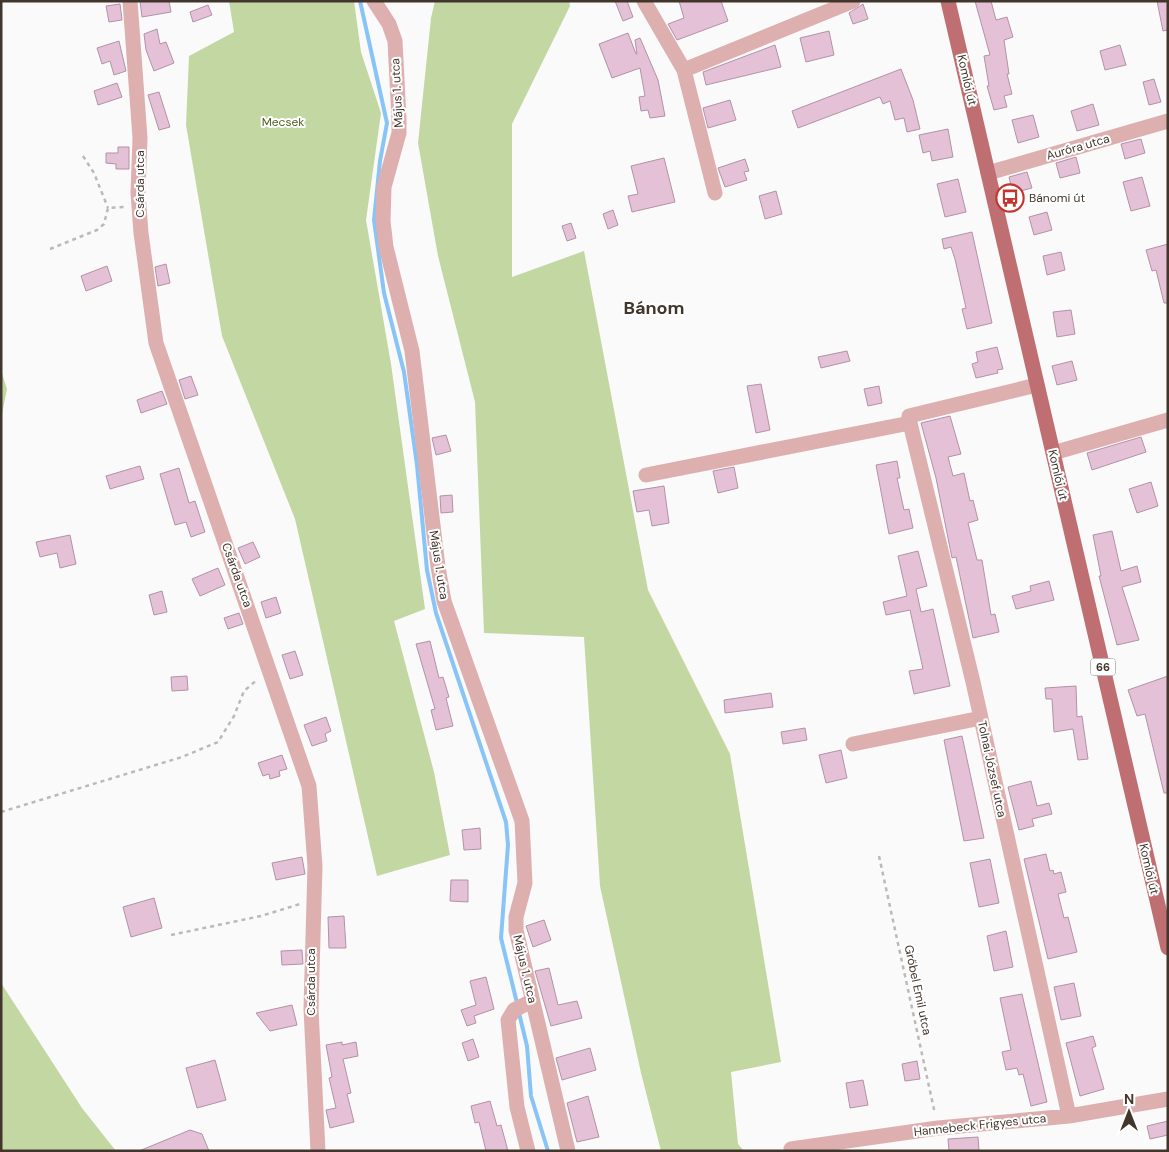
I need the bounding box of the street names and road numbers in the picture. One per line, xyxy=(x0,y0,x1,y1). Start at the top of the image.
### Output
street label: Komlói út xyxy=(953,53,981,107)
street label: Május 1. utca xyxy=(387,58,407,128)
street label: Auróra utca xyxy=(1045,130,1111,164)
street label: Csárda utca xyxy=(132,150,148,218)
street label: Komlói út xyxy=(1044,448,1072,502)
street label: Május 1. utca xyxy=(426,529,452,601)
street label: Csárda utca xyxy=(218,541,256,609)
road number: 66 xyxy=(1090,659,1116,676)
street label: Tolnai József utca xyxy=(974,719,1010,819)
street label: Komlói út xyxy=(1135,842,1163,896)
street label: Május 1. utca xyxy=(509,933,541,1005)
street label: Grőbel Emil utca xyxy=(901,944,935,1036)
street label: Csárda utca xyxy=(303,948,319,1016)
street label: Hannebeck Frigyes utca xyxy=(913,1110,1047,1140)

